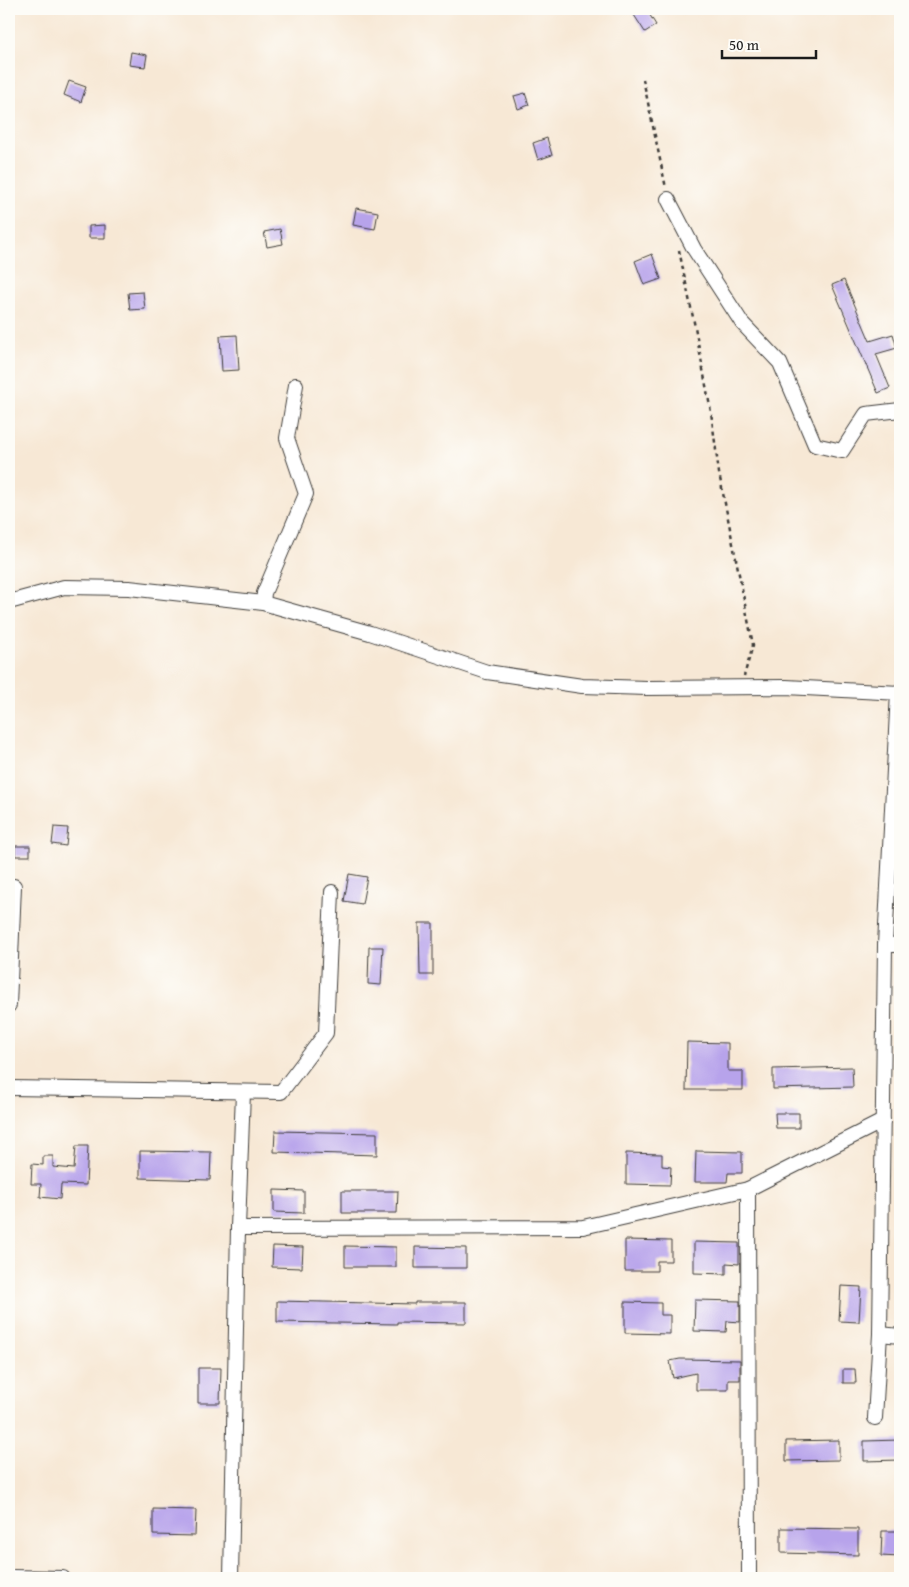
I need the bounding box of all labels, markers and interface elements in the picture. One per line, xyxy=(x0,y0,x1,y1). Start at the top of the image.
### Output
scale bar xyxy=(722,28,815,60)
text: 50 m xyxy=(729,34,760,55)

